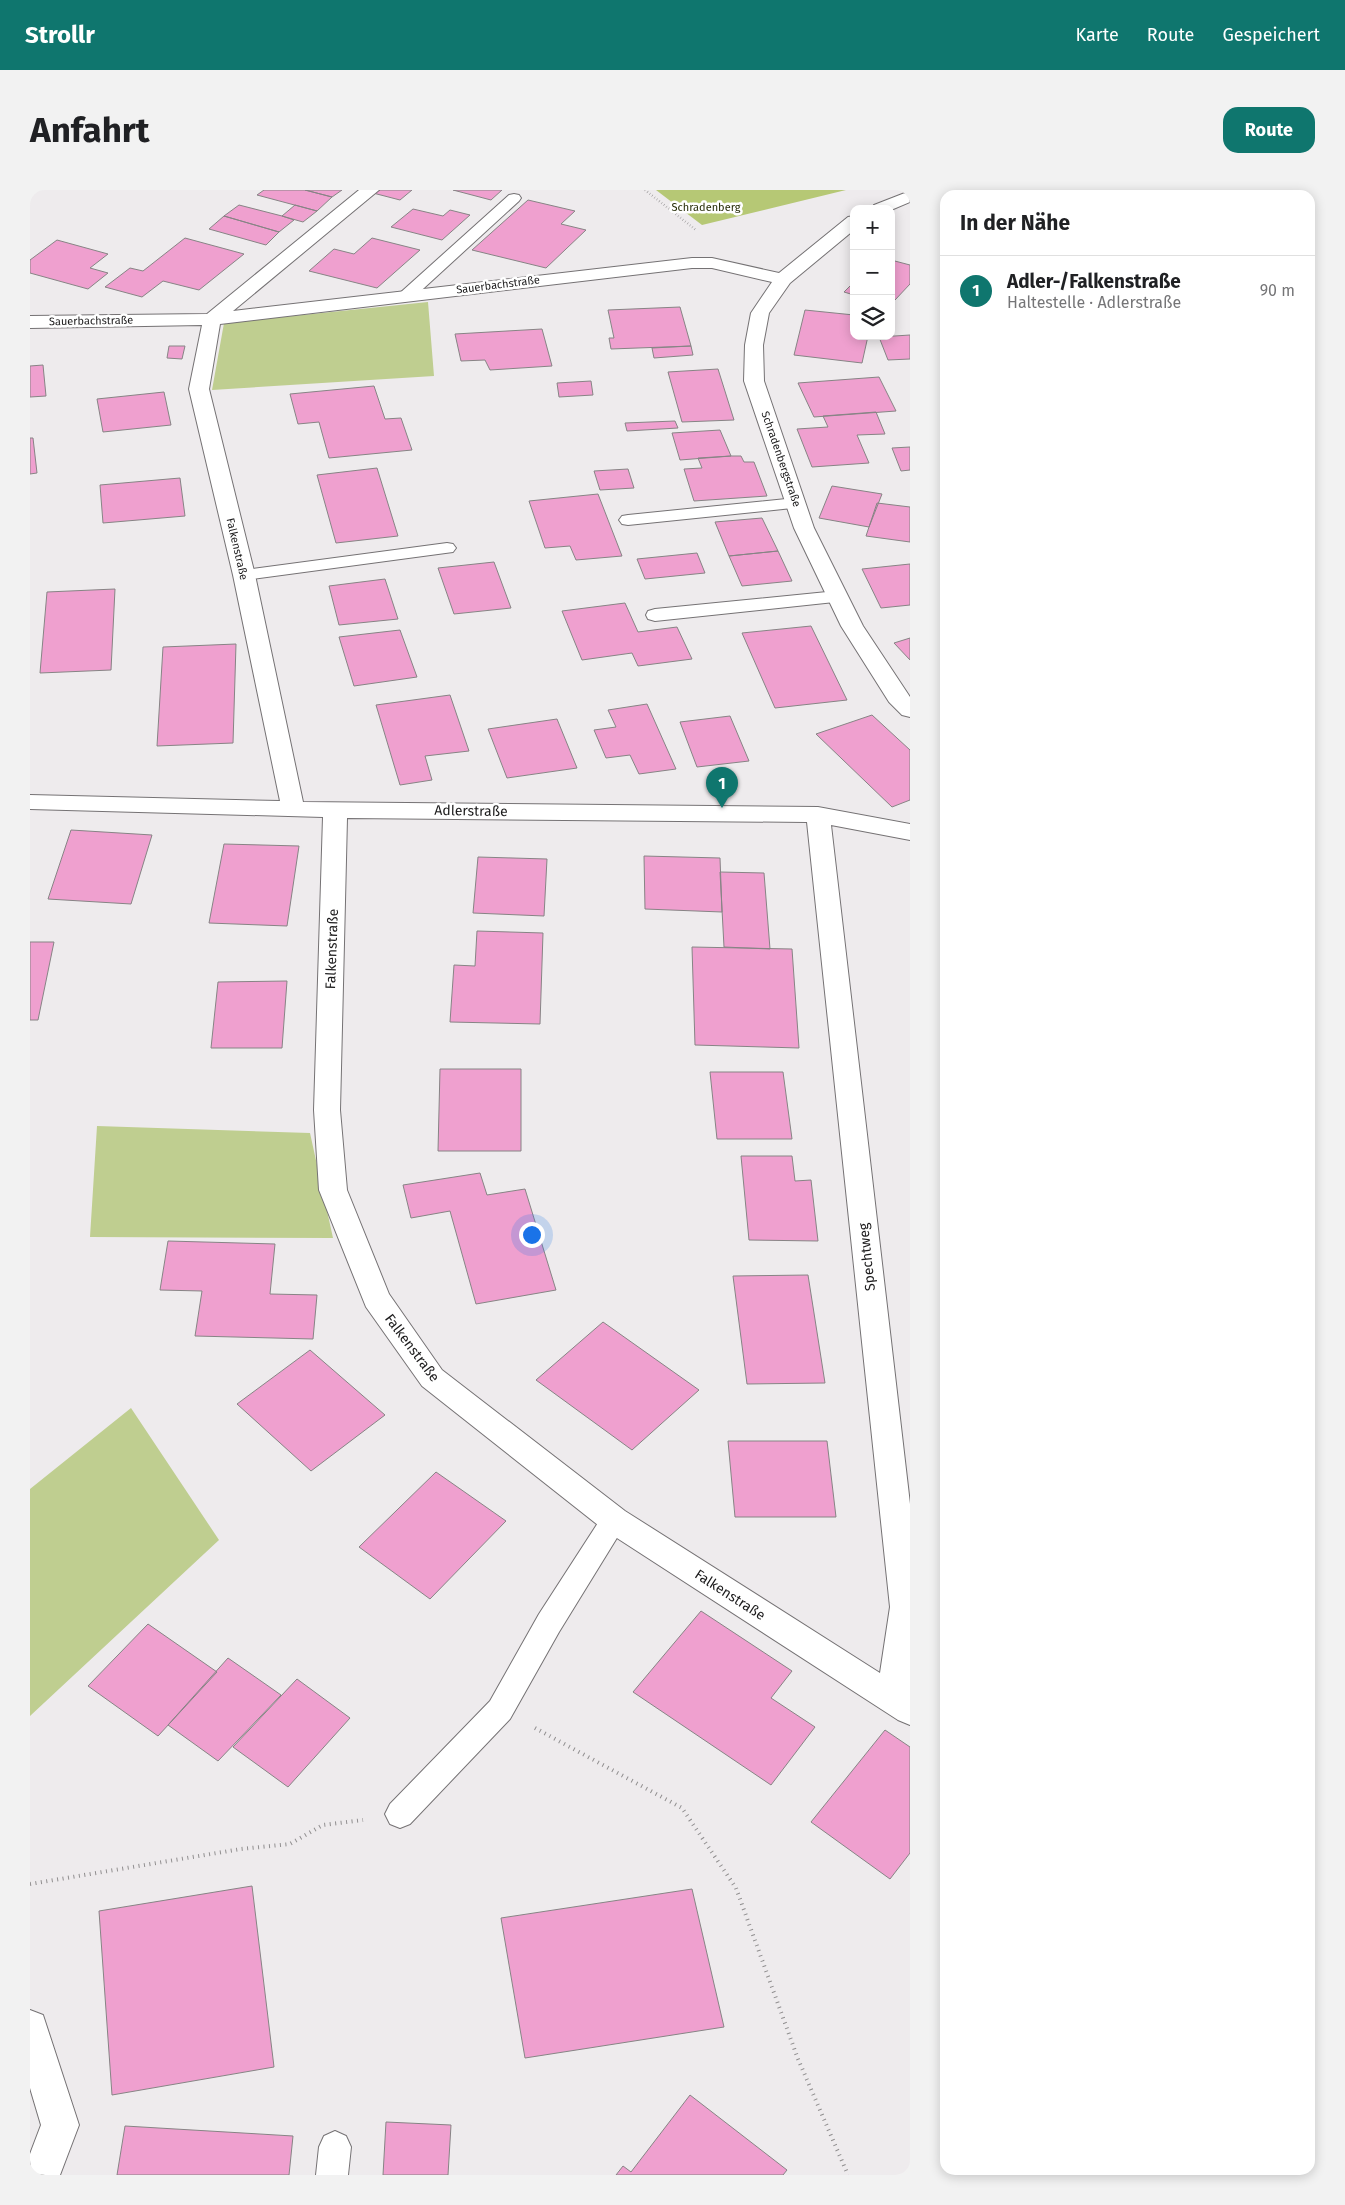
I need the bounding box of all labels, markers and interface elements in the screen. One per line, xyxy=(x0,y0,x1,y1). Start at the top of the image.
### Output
text: Strollr xyxy=(25,21,95,49)
text: Karte xyxy=(1076,24,1119,46)
text: Route xyxy=(1147,24,1194,46)
text: Gespeichert xyxy=(1222,24,1320,46)
button: Route xyxy=(1223,107,1315,153)
text: Anfahrt xyxy=(30,109,149,151)
park label: Schradenberg xyxy=(672,201,741,214)
map controls xyxy=(850,205,895,340)
button: + xyxy=(850,205,895,250)
text: In der Nähe xyxy=(960,210,1070,236)
button: − xyxy=(850,250,895,295)
text: Adler-/Falkenstraße xyxy=(1007,270,1181,293)
street label: Sauerbachstraße xyxy=(455,273,541,297)
text: 1 xyxy=(972,281,980,300)
text: 90 m xyxy=(1260,281,1295,300)
text: Haltestelle · Adlerstraße xyxy=(1007,293,1181,312)
button: layers xyxy=(850,295,895,340)
street label: Sauerbachstraße xyxy=(49,314,133,328)
street label: Schradenbergstraße xyxy=(759,409,803,509)
street label: Falkenstraße xyxy=(224,517,250,581)
pin: 1 xyxy=(706,767,738,808)
street label: Adlerstraße xyxy=(434,802,508,820)
street label: Falkenstraße xyxy=(322,908,342,990)
street label: Spechtweg xyxy=(855,1221,879,1292)
your location xyxy=(519,1222,545,1248)
street label: Falkenstraße xyxy=(381,1311,443,1385)
street label: Falkenstraße xyxy=(692,1566,768,1624)

